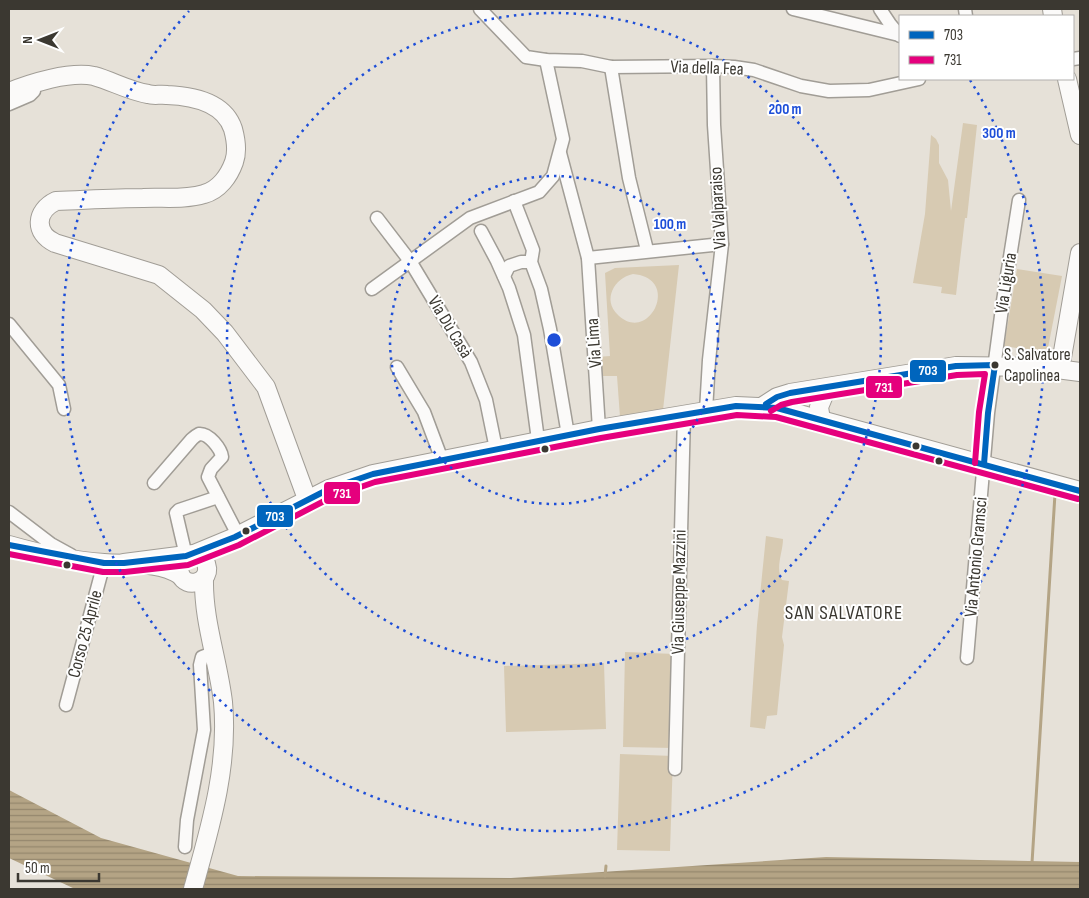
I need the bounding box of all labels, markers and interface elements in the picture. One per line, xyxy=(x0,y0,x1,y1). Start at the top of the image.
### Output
north arrow xyxy=(15,15,65,65)
legend xyxy=(899,15,1074,80)
text: 703 xyxy=(944,26,963,45)
text: N xyxy=(19,36,36,44)
text: 731 xyxy=(944,51,962,70)
street label: Via della Fea xyxy=(670,56,744,80)
text: 200 m xyxy=(768,100,802,119)
text: 300 m xyxy=(982,124,1016,143)
street label: Via Valparaiso xyxy=(705,166,731,250)
text: 100 m xyxy=(654,215,686,234)
street label: Via Liguria xyxy=(991,251,1021,315)
street label: Via Dù Casà xyxy=(423,292,477,362)
street label: Via Lima xyxy=(582,317,606,369)
centre of rings xyxy=(545,331,563,349)
place label: S. Salvatore Capolinea xyxy=(1004,345,1071,386)
line badge: 703 xyxy=(909,359,947,383)
marker: S. Salvatore Capolinea xyxy=(990,360,1000,370)
text: 703 xyxy=(919,362,938,379)
line badge: 731 xyxy=(865,375,903,399)
text: 731 xyxy=(875,379,893,396)
unlabelled marker xyxy=(911,441,921,451)
unlabelled marker xyxy=(540,444,550,454)
unlabelled marker xyxy=(934,456,944,466)
line badge: 731 xyxy=(323,481,361,505)
text: 731 xyxy=(333,485,351,502)
street label: Via Antonio Gramsci xyxy=(960,496,992,618)
line badge: 703 xyxy=(256,504,294,528)
text: 703 xyxy=(266,508,285,525)
unlabelled marker xyxy=(241,526,251,536)
street label: Via Giuseppe Mazzini xyxy=(667,529,691,655)
unlabelled marker xyxy=(62,560,72,570)
street label: Corso 25 Aprile xyxy=(63,588,107,680)
district label: SAN SALVATORE xyxy=(785,601,903,625)
scale bar xyxy=(18,850,99,882)
text: 50 m xyxy=(25,859,50,878)

